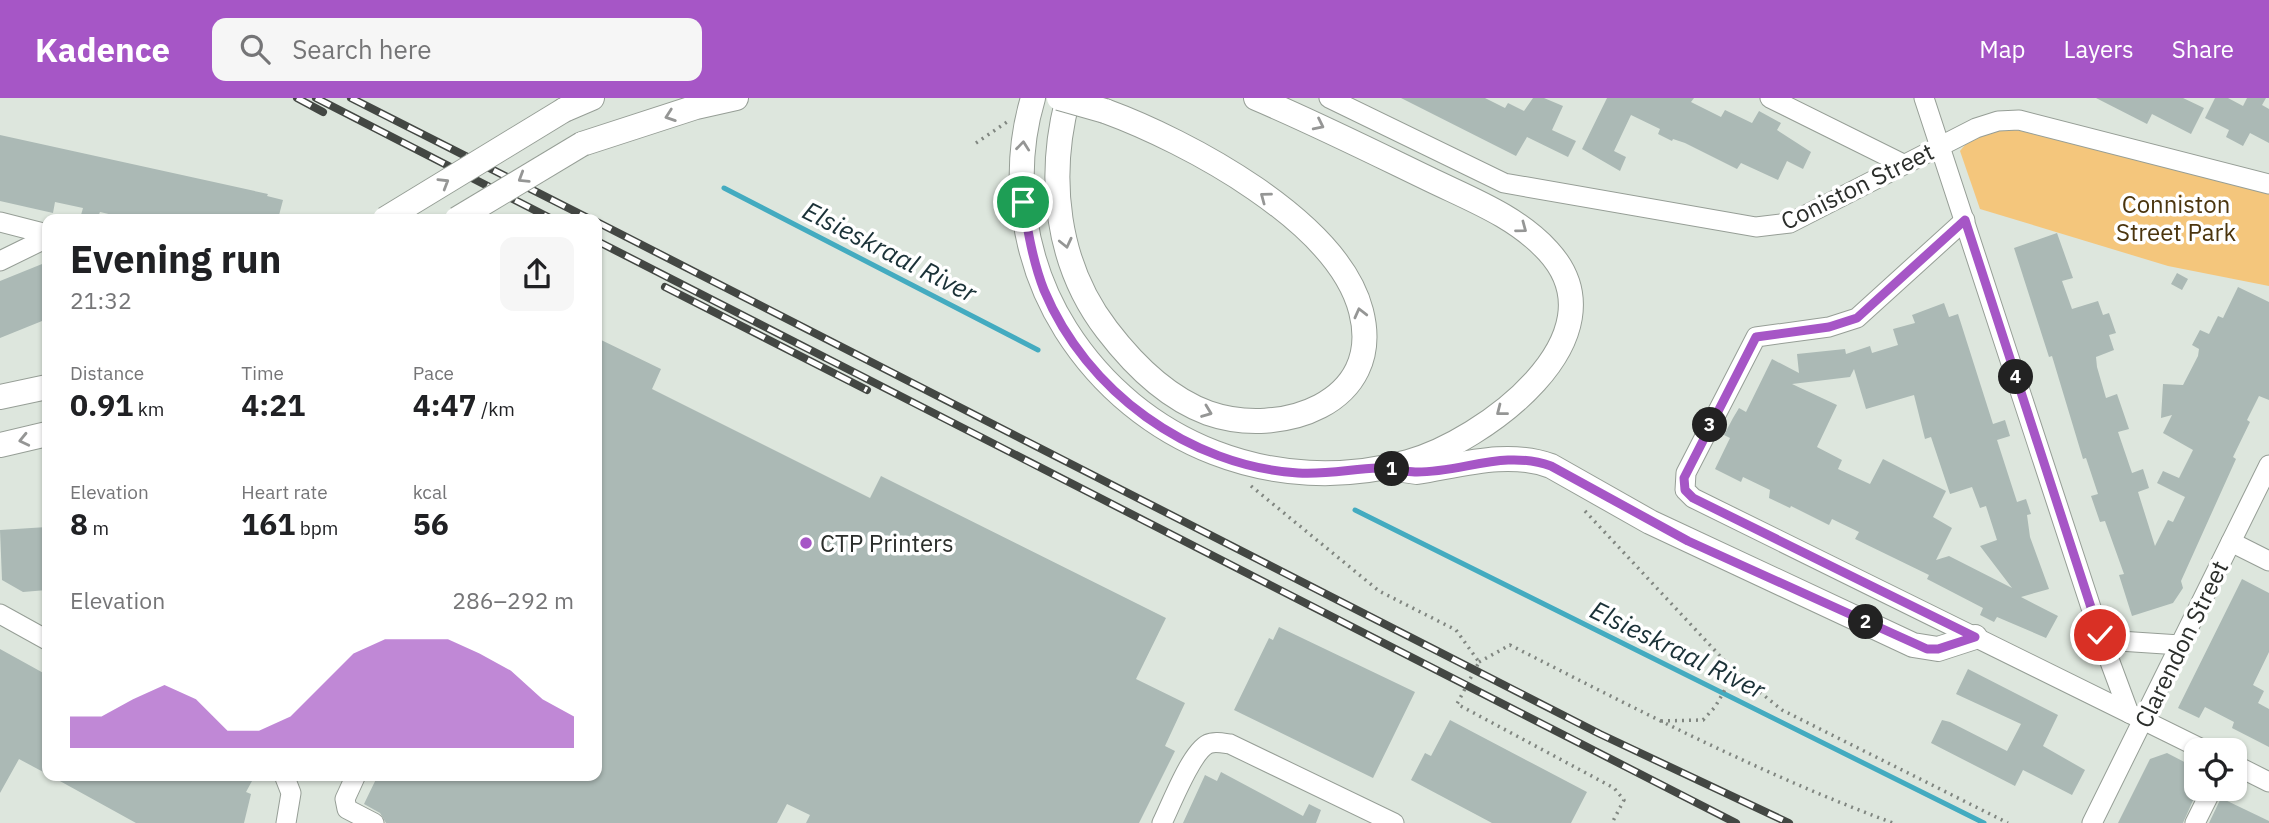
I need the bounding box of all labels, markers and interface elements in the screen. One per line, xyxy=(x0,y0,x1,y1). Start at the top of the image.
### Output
search box xyxy=(212,18,702,81)
text: Kadence xyxy=(35,28,170,71)
icon: search xyxy=(236,30,274,68)
text: Search here xyxy=(292,32,432,66)
text: Map xyxy=(1979,33,2026,65)
text: Layers xyxy=(2064,33,2134,65)
text: Share xyxy=(2172,33,2234,65)
one-way arrow xyxy=(665,108,677,122)
one-way arrow xyxy=(1312,117,1324,131)
street label: Coniston Street xyxy=(1775,135,1939,237)
one-way arrow xyxy=(1015,140,1030,151)
one-way arrow xyxy=(517,170,530,183)
pin xyxy=(993,172,1053,232)
one-way arrow xyxy=(436,179,449,192)
icon: arrive xyxy=(1004,183,1042,221)
park label: Conniston Street Park xyxy=(2116,188,2236,248)
water label: Elsieskraal River xyxy=(797,193,984,310)
one-way arrow xyxy=(1260,193,1273,206)
one-way arrow xyxy=(1514,219,1526,232)
text: Evening run xyxy=(70,234,281,283)
button: share xyxy=(500,237,574,311)
one-way arrow xyxy=(1058,237,1072,249)
text: 21:32 xyxy=(70,285,132,315)
one-way arrow xyxy=(1354,307,1368,319)
pin: 4 xyxy=(1998,360,2034,394)
text: Distance xyxy=(70,361,144,385)
text: Time xyxy=(241,361,284,385)
text: Pace xyxy=(413,361,454,385)
text: 4 xyxy=(2010,364,2021,388)
text: 0.91 xyxy=(70,385,133,424)
text: 4:21 xyxy=(241,385,305,424)
text: 4:47 xyxy=(413,385,477,424)
text: km xyxy=(133,397,164,421)
text: /km xyxy=(477,397,515,421)
one-way arrow xyxy=(1200,403,1212,417)
one-way arrow xyxy=(1496,403,1508,416)
pin: 3 xyxy=(1692,408,1728,442)
text: 3 xyxy=(1704,412,1715,436)
one-way arrow xyxy=(18,432,30,446)
pin: 1 xyxy=(1374,452,1410,486)
text: 1 xyxy=(1386,456,1397,480)
text: Elevation xyxy=(70,480,149,504)
text: Heart rate xyxy=(241,480,328,504)
text: kcal xyxy=(413,480,447,504)
text: 8 xyxy=(70,504,88,543)
text: 161 xyxy=(241,504,295,543)
text: 56 xyxy=(413,504,449,543)
text: m xyxy=(88,516,109,540)
text: bpm xyxy=(295,516,338,540)
place label: CTP Printers xyxy=(820,527,954,559)
marker: CTP Printers xyxy=(798,535,814,551)
street label: Clarendon Street xyxy=(2127,555,2235,733)
text: Elevation xyxy=(70,585,165,615)
text: 286–292 m xyxy=(452,585,574,615)
water label: Elsieskraal River xyxy=(1585,592,1772,707)
pin: 2 xyxy=(1848,604,1884,640)
pin xyxy=(2070,605,2130,665)
text: 2 xyxy=(1860,609,1871,633)
icon: check xyxy=(2081,616,2119,654)
map controls xyxy=(2184,738,2247,801)
button: locate xyxy=(2184,738,2247,801)

